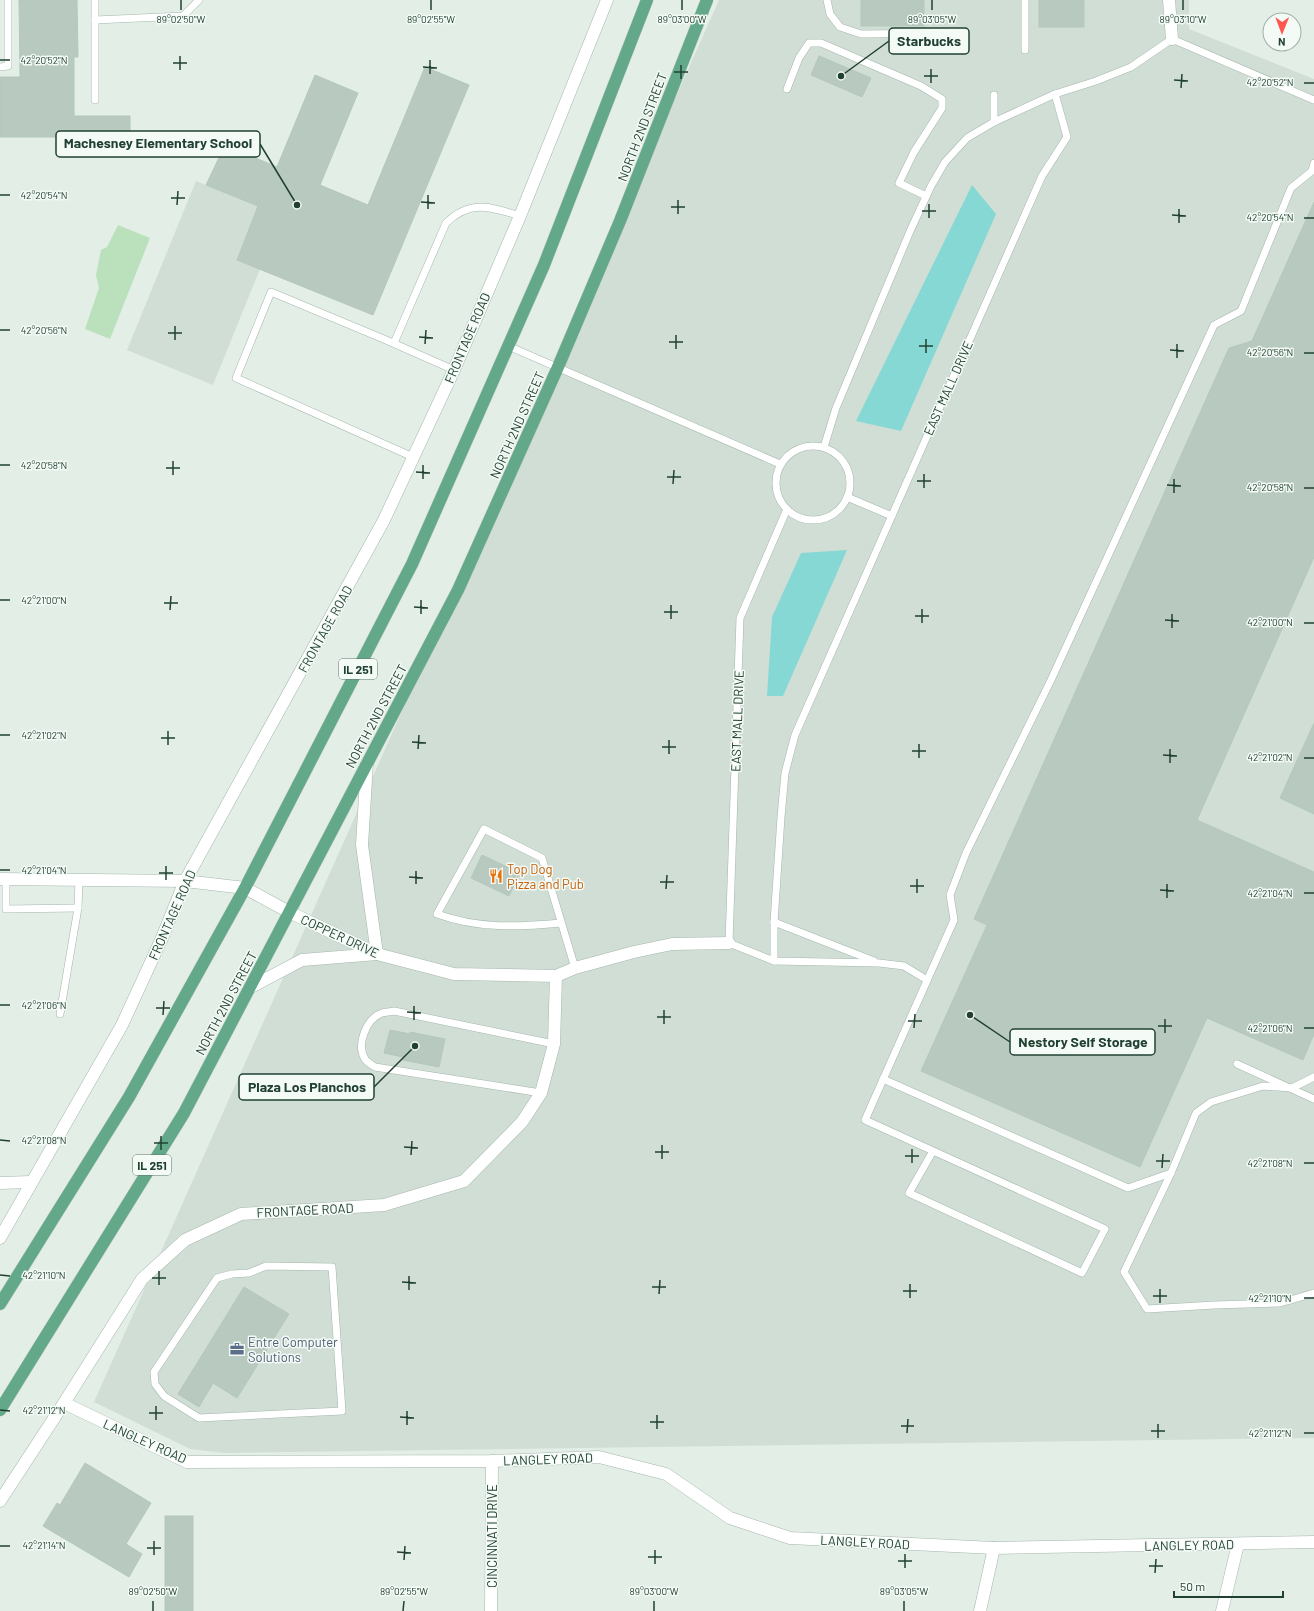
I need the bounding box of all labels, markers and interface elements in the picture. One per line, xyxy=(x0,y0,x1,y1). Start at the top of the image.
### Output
north arrow xyxy=(1262,12,1302,52)
text: 89°02'50"W xyxy=(157,13,206,25)
text: 89°02'55"W xyxy=(407,13,455,25)
text: 89°03'00"W xyxy=(657,13,707,25)
text: 89°03'05"W xyxy=(908,13,956,25)
text: 89°03'10"W xyxy=(1160,13,1207,25)
callout: Starbucks xyxy=(889,28,969,54)
text: Starbucks xyxy=(897,32,961,49)
text: N xyxy=(1278,36,1286,49)
text: 42°20'52"N xyxy=(21,54,67,66)
street label: NORTH 2ND STREET xyxy=(614,70,670,184)
text: 42°20'52"N xyxy=(1247,76,1293,88)
callout: Machesney Elementary School xyxy=(56,131,260,157)
text: Machesney Elementary School xyxy=(64,134,252,151)
text: 42°20'54"N xyxy=(21,189,67,201)
text: 42°20'54"N xyxy=(1247,211,1293,223)
street label: FRONTAGE ROAD xyxy=(441,290,493,386)
text: 42°20'56"N xyxy=(21,324,67,336)
street label: EAST MALL DRIVE xyxy=(920,338,976,438)
text: 42°20'56"N xyxy=(1247,346,1293,358)
street label: NORTH 2ND STREET xyxy=(486,369,548,481)
text: 42°20'58"N xyxy=(21,459,67,471)
text: 42°20'58"N xyxy=(1247,481,1293,493)
street label: FRONTAGE ROAD xyxy=(294,583,356,675)
text: 42°21'00"N xyxy=(21,594,67,606)
text: 42°21'00"N xyxy=(1247,616,1293,628)
road number: IL 251 xyxy=(339,659,377,679)
street label: NORTH 2ND STREET xyxy=(342,661,410,771)
street label: EAST MALL DRIVE xyxy=(727,670,747,772)
text: 42°21'02"N xyxy=(21,729,67,741)
text: 42°21'02"N xyxy=(1247,751,1293,763)
place label: Top Dog Pizza and Pub xyxy=(507,861,584,892)
text: 42°21'04"N xyxy=(21,864,67,876)
street label: FRONTAGE ROAD xyxy=(145,867,199,963)
restaurant icon: Top Dog Pizza and Pub xyxy=(488,868,504,884)
text: 42°21'04"N xyxy=(1247,887,1293,899)
street label: COPPER DRIVE xyxy=(298,911,382,961)
street label: NORTH 2ND STREET xyxy=(192,948,260,1058)
text: 42°21'06"N xyxy=(22,999,66,1011)
text: 42°21'06"N xyxy=(1248,1022,1292,1034)
callout: Nestory Self Storage xyxy=(1010,1029,1155,1055)
text: Nestory Self Storage xyxy=(1018,1033,1148,1050)
callout: Plaza Los Planchos xyxy=(239,1074,374,1100)
text: Plaza Los Planchos xyxy=(248,1078,366,1095)
text: 42°21'08"N xyxy=(22,1134,66,1146)
road number: IL 251 xyxy=(133,1155,171,1175)
text: 42°21'08"N xyxy=(1248,1157,1292,1169)
street label: FRONTAGE ROAD xyxy=(256,1199,354,1221)
text: 42°21'10"N xyxy=(22,1269,66,1281)
text: 42°21'10"N xyxy=(1248,1292,1292,1304)
place label: Entre Computer Solutions xyxy=(248,1334,338,1365)
office icon: Entre Computer Solutions xyxy=(229,1341,245,1357)
text: 42°21'12"N xyxy=(23,1404,65,1416)
street label: LANGLEY ROAD xyxy=(101,1415,189,1467)
text: 42°21'12"N xyxy=(1249,1427,1291,1439)
street label: LANGLEY ROAD xyxy=(503,1449,593,1469)
street label: CINCINNATI DRIVE xyxy=(484,1484,500,1588)
street label: LANGLEY ROAD xyxy=(820,1532,910,1552)
street label: LANGLEY ROAD xyxy=(1144,1536,1234,1554)
text: 42°21'14"N xyxy=(23,1539,65,1551)
scale bar xyxy=(1174,1573,1283,1599)
text: 50 m xyxy=(1180,1579,1205,1593)
text: 89°02'50"W xyxy=(129,1585,178,1597)
text: 89°02'55"W xyxy=(380,1585,428,1597)
text: 89°03'00"W xyxy=(629,1585,679,1597)
text: 89°03'05"W xyxy=(880,1585,928,1597)

